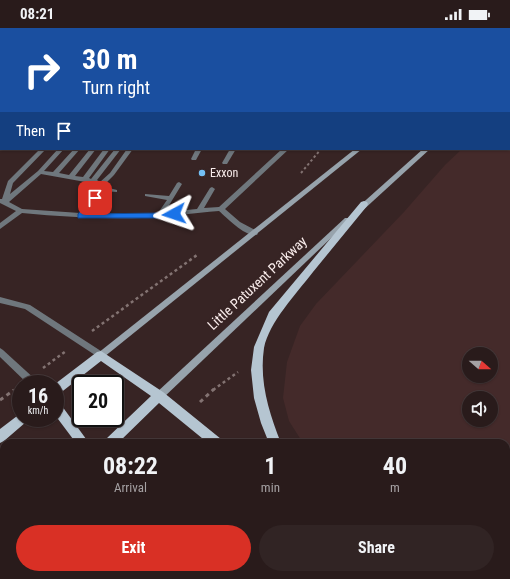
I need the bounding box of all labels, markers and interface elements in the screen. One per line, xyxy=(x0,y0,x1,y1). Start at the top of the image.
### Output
text: 08:21 xyxy=(20,5,54,23)
text: 30 m xyxy=(82,43,138,76)
icon: right xyxy=(16,44,68,96)
text: Turn right xyxy=(82,77,150,98)
icon: arrive xyxy=(53,120,75,142)
text: Then xyxy=(16,122,45,140)
place label: Exxon xyxy=(210,166,238,180)
marker: Exxon xyxy=(197,168,207,178)
pin xyxy=(78,181,112,215)
icon: arrive xyxy=(84,187,106,209)
position arrow xyxy=(153,193,195,235)
street label: Little Patuxent Parkway xyxy=(204,233,310,333)
north arrow xyxy=(462,347,498,383)
map controls xyxy=(462,347,498,427)
speed limit sign: 20 xyxy=(72,375,124,427)
text: 16 xyxy=(28,384,48,408)
button: sound xyxy=(462,391,498,427)
text: km/h xyxy=(28,405,48,416)
text: 08:22 xyxy=(103,452,158,480)
text: 1 xyxy=(264,452,276,480)
text: 40 xyxy=(383,452,407,480)
text: Arrival xyxy=(114,480,147,495)
text: min xyxy=(261,480,280,495)
text: m xyxy=(390,480,400,495)
button: Exit xyxy=(16,525,251,571)
button: Share xyxy=(259,525,494,571)

